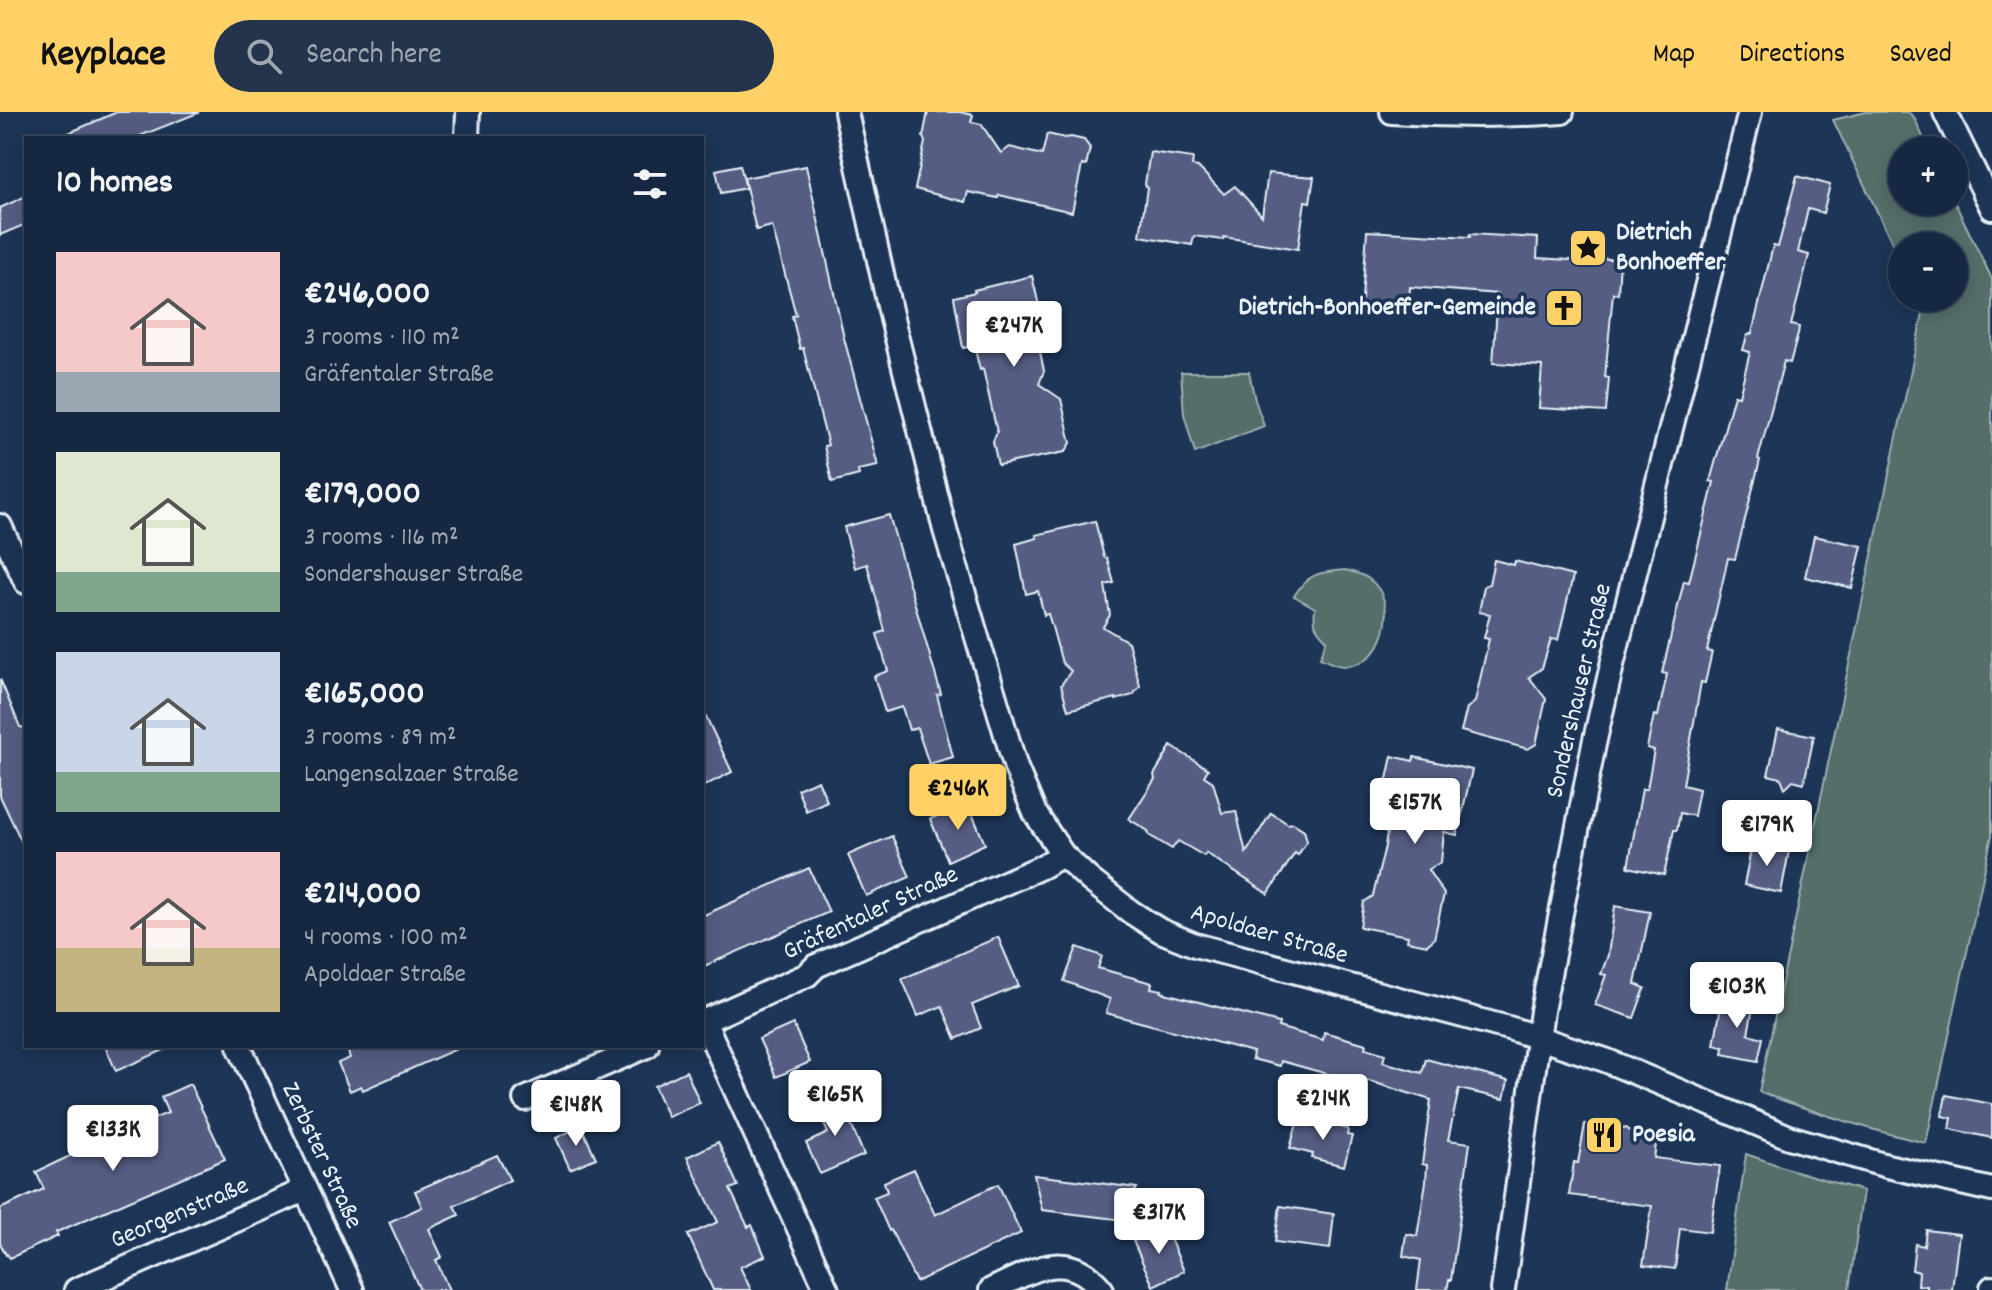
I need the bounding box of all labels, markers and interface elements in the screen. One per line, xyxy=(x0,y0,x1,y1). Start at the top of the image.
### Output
search box xyxy=(214,20,774,92)
text: Keyplace xyxy=(40,29,166,84)
icon: search xyxy=(242,34,286,78)
text: Search here xyxy=(306,35,442,78)
text: Map xyxy=(1653,36,1695,76)
text: Directions xyxy=(1739,36,1845,76)
text: Saved xyxy=(1889,36,1952,76)
map controls xyxy=(1888,136,1968,312)
button: + xyxy=(1888,136,1968,216)
text: 10 homes xyxy=(56,160,173,209)
icon: filters xyxy=(628,162,672,206)
place label: Dietrich Bonhoeffer xyxy=(1616,215,1726,282)
place icon: Dietrich Bonhoeffer xyxy=(1567,227,1609,269)
button: − xyxy=(1888,232,1968,312)
text: €246,000 xyxy=(304,271,431,320)
icon: home xyxy=(120,284,216,380)
church icon: Dietrich-Bonhoeffer-Gemeinde xyxy=(1543,287,1585,329)
place label: Dietrich-Bonhoeffer-Gemeinde xyxy=(1238,290,1536,327)
pin: €247K xyxy=(958,301,1070,369)
text: €247K xyxy=(985,308,1043,345)
text: 3 rooms · 110 m² xyxy=(304,320,460,357)
text: Gräfentaler Straße xyxy=(304,357,494,394)
text: €179,000 xyxy=(304,471,421,520)
icon: home xyxy=(120,484,216,580)
text: 3 rooms · 116 m² xyxy=(304,520,458,557)
text: Sondershauser Straße xyxy=(304,557,523,594)
street label: Sondershauser Straße xyxy=(1537,580,1623,802)
text: €165,000 xyxy=(304,671,425,720)
icon: home xyxy=(120,684,216,780)
text: 3 rooms · 89 m² xyxy=(304,720,457,757)
text: Langensalzaer Straße xyxy=(304,757,519,794)
pin: €246K xyxy=(902,764,1014,832)
text: €246K xyxy=(927,771,989,808)
pin: €157K xyxy=(1359,778,1471,846)
text: €157K xyxy=(1388,785,1442,822)
pin: €179K xyxy=(1711,800,1823,868)
text: €179K xyxy=(1740,807,1794,844)
street label: Gräfentaler Straße xyxy=(777,857,965,971)
text: €214,000 xyxy=(304,871,421,920)
icon: home xyxy=(120,884,216,980)
street label: Apoldaer Straße xyxy=(1186,895,1352,975)
text: 4 rooms · 100 m² xyxy=(304,920,468,957)
text: Apoldaer Straße xyxy=(304,957,466,994)
pin: €103K xyxy=(1681,962,1793,1030)
text: €103K xyxy=(1708,969,1766,1006)
pin: €165K xyxy=(779,1070,891,1138)
pin: €214K xyxy=(1267,1074,1379,1142)
street label: Zerbster Straße xyxy=(271,1077,371,1235)
text: €165K xyxy=(807,1077,864,1114)
pin: €148K xyxy=(520,1080,632,1148)
text: €214K xyxy=(1296,1081,1350,1118)
text: €148K xyxy=(549,1087,603,1124)
pin: €133K xyxy=(57,1105,169,1173)
text: €133K xyxy=(85,1112,141,1149)
restaurant icon: Poesia xyxy=(1583,1114,1625,1156)
place label: Poesia xyxy=(1632,1117,1696,1154)
street label: Georgenstraße xyxy=(105,1168,255,1260)
pin: €317K xyxy=(1103,1188,1215,1256)
text: €317K xyxy=(1132,1195,1186,1232)

